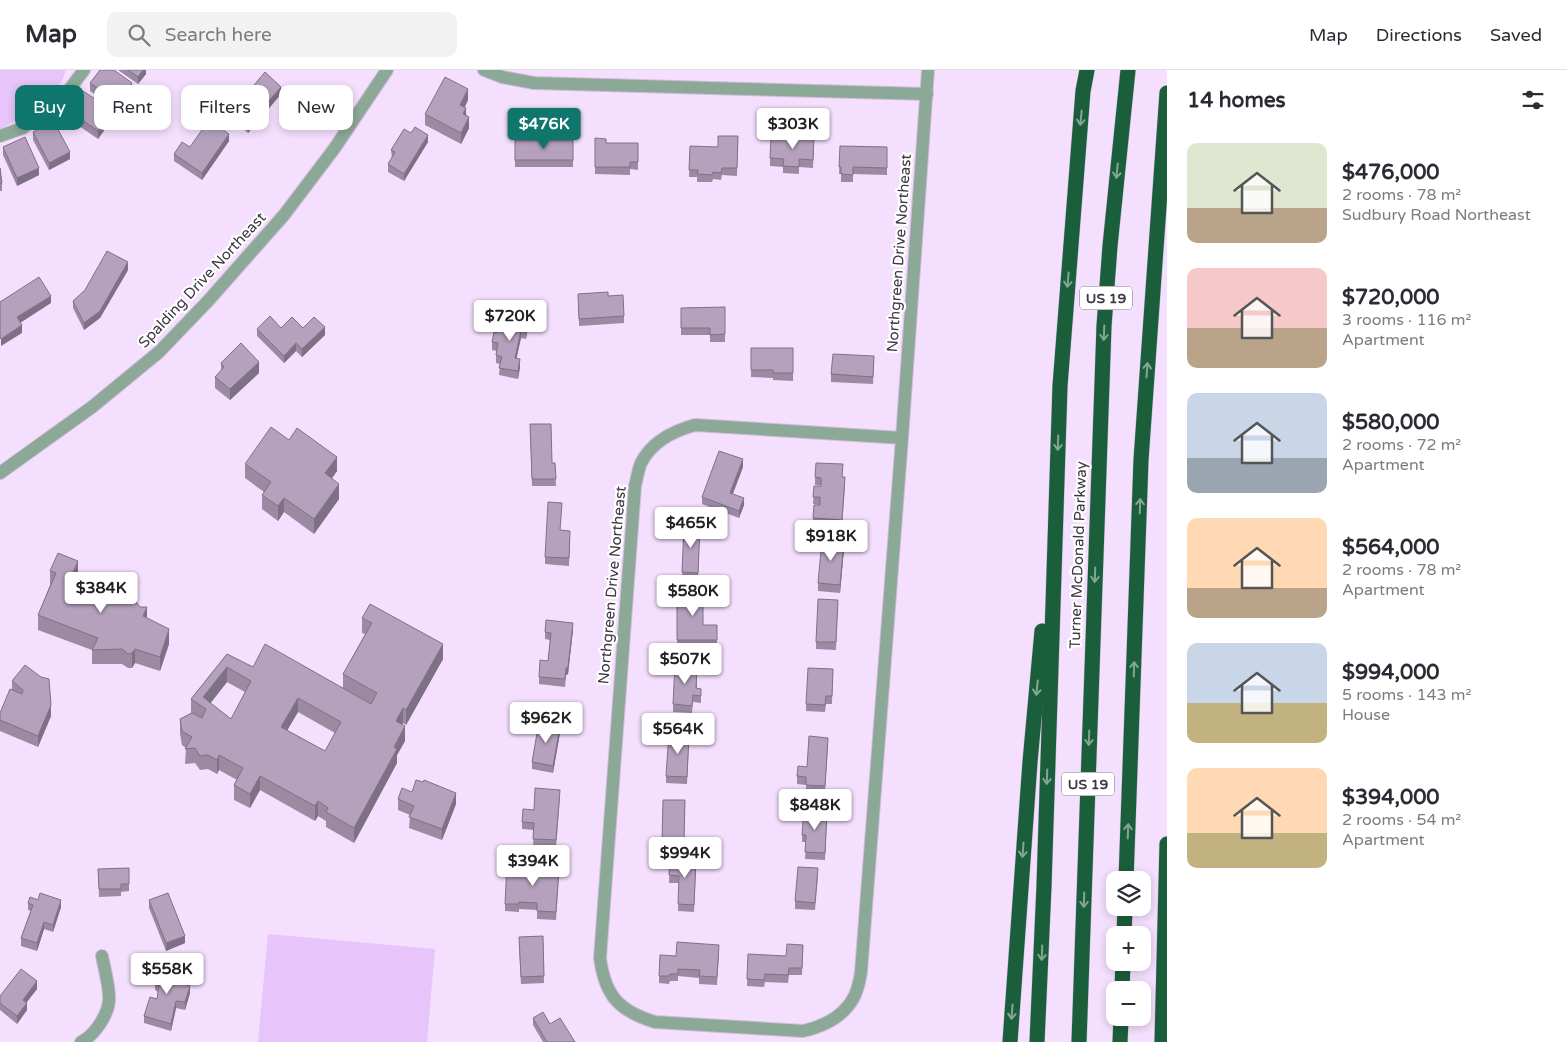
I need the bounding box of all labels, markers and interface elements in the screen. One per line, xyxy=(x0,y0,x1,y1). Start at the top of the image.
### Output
search box xyxy=(107,12,457,57)
text: Map xyxy=(25,20,77,49)
icon: search xyxy=(125,21,153,49)
text: Search here xyxy=(165,24,272,46)
text: Map xyxy=(1309,24,1348,46)
text: Directions xyxy=(1376,24,1462,46)
text: Saved xyxy=(1490,24,1542,46)
chip: Buy xyxy=(15,85,84,130)
chip: Rent xyxy=(94,85,171,130)
chip: Filters xyxy=(181,85,269,130)
chip: New xyxy=(279,85,353,130)
icon: filters xyxy=(1519,86,1547,114)
text: 14 homes xyxy=(1187,88,1286,113)
pin: $476K xyxy=(509,108,579,150)
pin: $303K xyxy=(758,108,828,150)
one-way arrow xyxy=(1077,110,1086,126)
text: $476K xyxy=(519,114,569,134)
text: $303K xyxy=(768,114,818,134)
street label: Northgreen Drive Northeast xyxy=(883,153,915,353)
text: $476,000 xyxy=(1342,160,1440,185)
one-way arrow xyxy=(1112,162,1121,178)
icon: home xyxy=(1227,163,1287,223)
text: 2 rooms · 78 m² xyxy=(1342,185,1461,205)
text: Sudbury Road Northeast xyxy=(1342,205,1531,225)
street label: Spalding Drive Northeast xyxy=(134,208,270,351)
one-way arrow xyxy=(1063,272,1073,288)
text: $720,000 xyxy=(1342,285,1440,310)
road number: US 19 xyxy=(1080,287,1132,310)
icon: home xyxy=(1227,288,1287,348)
pin: $720K xyxy=(475,300,545,342)
text: $720K xyxy=(485,306,535,326)
text: 3 rooms · 116 m² xyxy=(1342,310,1471,330)
one-way arrow xyxy=(1100,324,1109,340)
text: Apartment xyxy=(1342,330,1425,350)
one-way arrow xyxy=(1143,362,1152,378)
text: $580,000 xyxy=(1342,410,1440,435)
icon: home xyxy=(1227,413,1287,473)
one-way arrow xyxy=(1053,434,1062,450)
text: 2 rooms · 72 m² xyxy=(1342,435,1461,455)
text: Apartment xyxy=(1342,455,1425,475)
street label: Turner McDonald Parkway xyxy=(1066,461,1090,649)
street label: Northgreen Drive Northeast xyxy=(594,485,630,685)
one-way arrow xyxy=(1135,499,1144,515)
pin: $465K xyxy=(656,506,726,549)
text: $465K xyxy=(666,513,716,533)
pin: $918K xyxy=(796,520,866,562)
text: $918K xyxy=(806,526,856,546)
text: $564,000 xyxy=(1342,535,1440,560)
icon: home xyxy=(1227,538,1287,598)
text: 2 rooms · 78 m² xyxy=(1342,560,1461,580)
one-way arrow xyxy=(1090,567,1100,583)
pin: $384K xyxy=(66,572,136,614)
pin: $580K xyxy=(658,574,728,617)
text: $384K xyxy=(76,578,126,598)
text: Apartment xyxy=(1342,580,1425,600)
text: $580K xyxy=(668,581,718,601)
pin: $507K xyxy=(650,642,720,685)
text: $507K xyxy=(660,649,710,669)
text: $994,000 xyxy=(1342,660,1440,685)
one-way arrow xyxy=(1129,661,1138,677)
icon: home xyxy=(1227,663,1287,723)
one-way arrow xyxy=(1032,680,1042,696)
text: 5 rooms · 143 m² xyxy=(1342,685,1471,705)
pin: $962K xyxy=(511,702,581,744)
text: House xyxy=(1342,705,1390,725)
text: $962K xyxy=(521,708,571,728)
pin: $564K xyxy=(643,712,713,755)
text: $564K xyxy=(653,719,703,739)
one-way arrow xyxy=(1085,729,1094,745)
one-way arrow xyxy=(1043,768,1052,784)
road number: US 19 xyxy=(1062,772,1114,796)
text: $394,000 xyxy=(1342,785,1440,810)
pin: $848K xyxy=(780,788,850,831)
icon: home xyxy=(1227,788,1287,848)
text: $848K xyxy=(790,795,840,815)
text: 2 rooms · 54 m² xyxy=(1342,810,1461,830)
one-way arrow xyxy=(1123,824,1133,840)
text: Apartment xyxy=(1342,830,1425,850)
pin: $994K xyxy=(650,836,720,879)
one-way arrow xyxy=(1018,842,1028,858)
text: $994K xyxy=(660,843,710,863)
pin: $394K xyxy=(498,844,568,887)
text: $394K xyxy=(508,851,558,871)
map controls xyxy=(1106,871,1151,1026)
button: layers xyxy=(1106,871,1151,916)
one-way arrow xyxy=(1079,892,1088,908)
button: + xyxy=(1106,926,1151,971)
one-way arrow xyxy=(1037,944,1047,960)
pin: $558K xyxy=(132,952,202,995)
text: $558K xyxy=(142,959,192,979)
button: − xyxy=(1106,981,1151,1026)
one-way arrow xyxy=(1008,1004,1017,1020)

